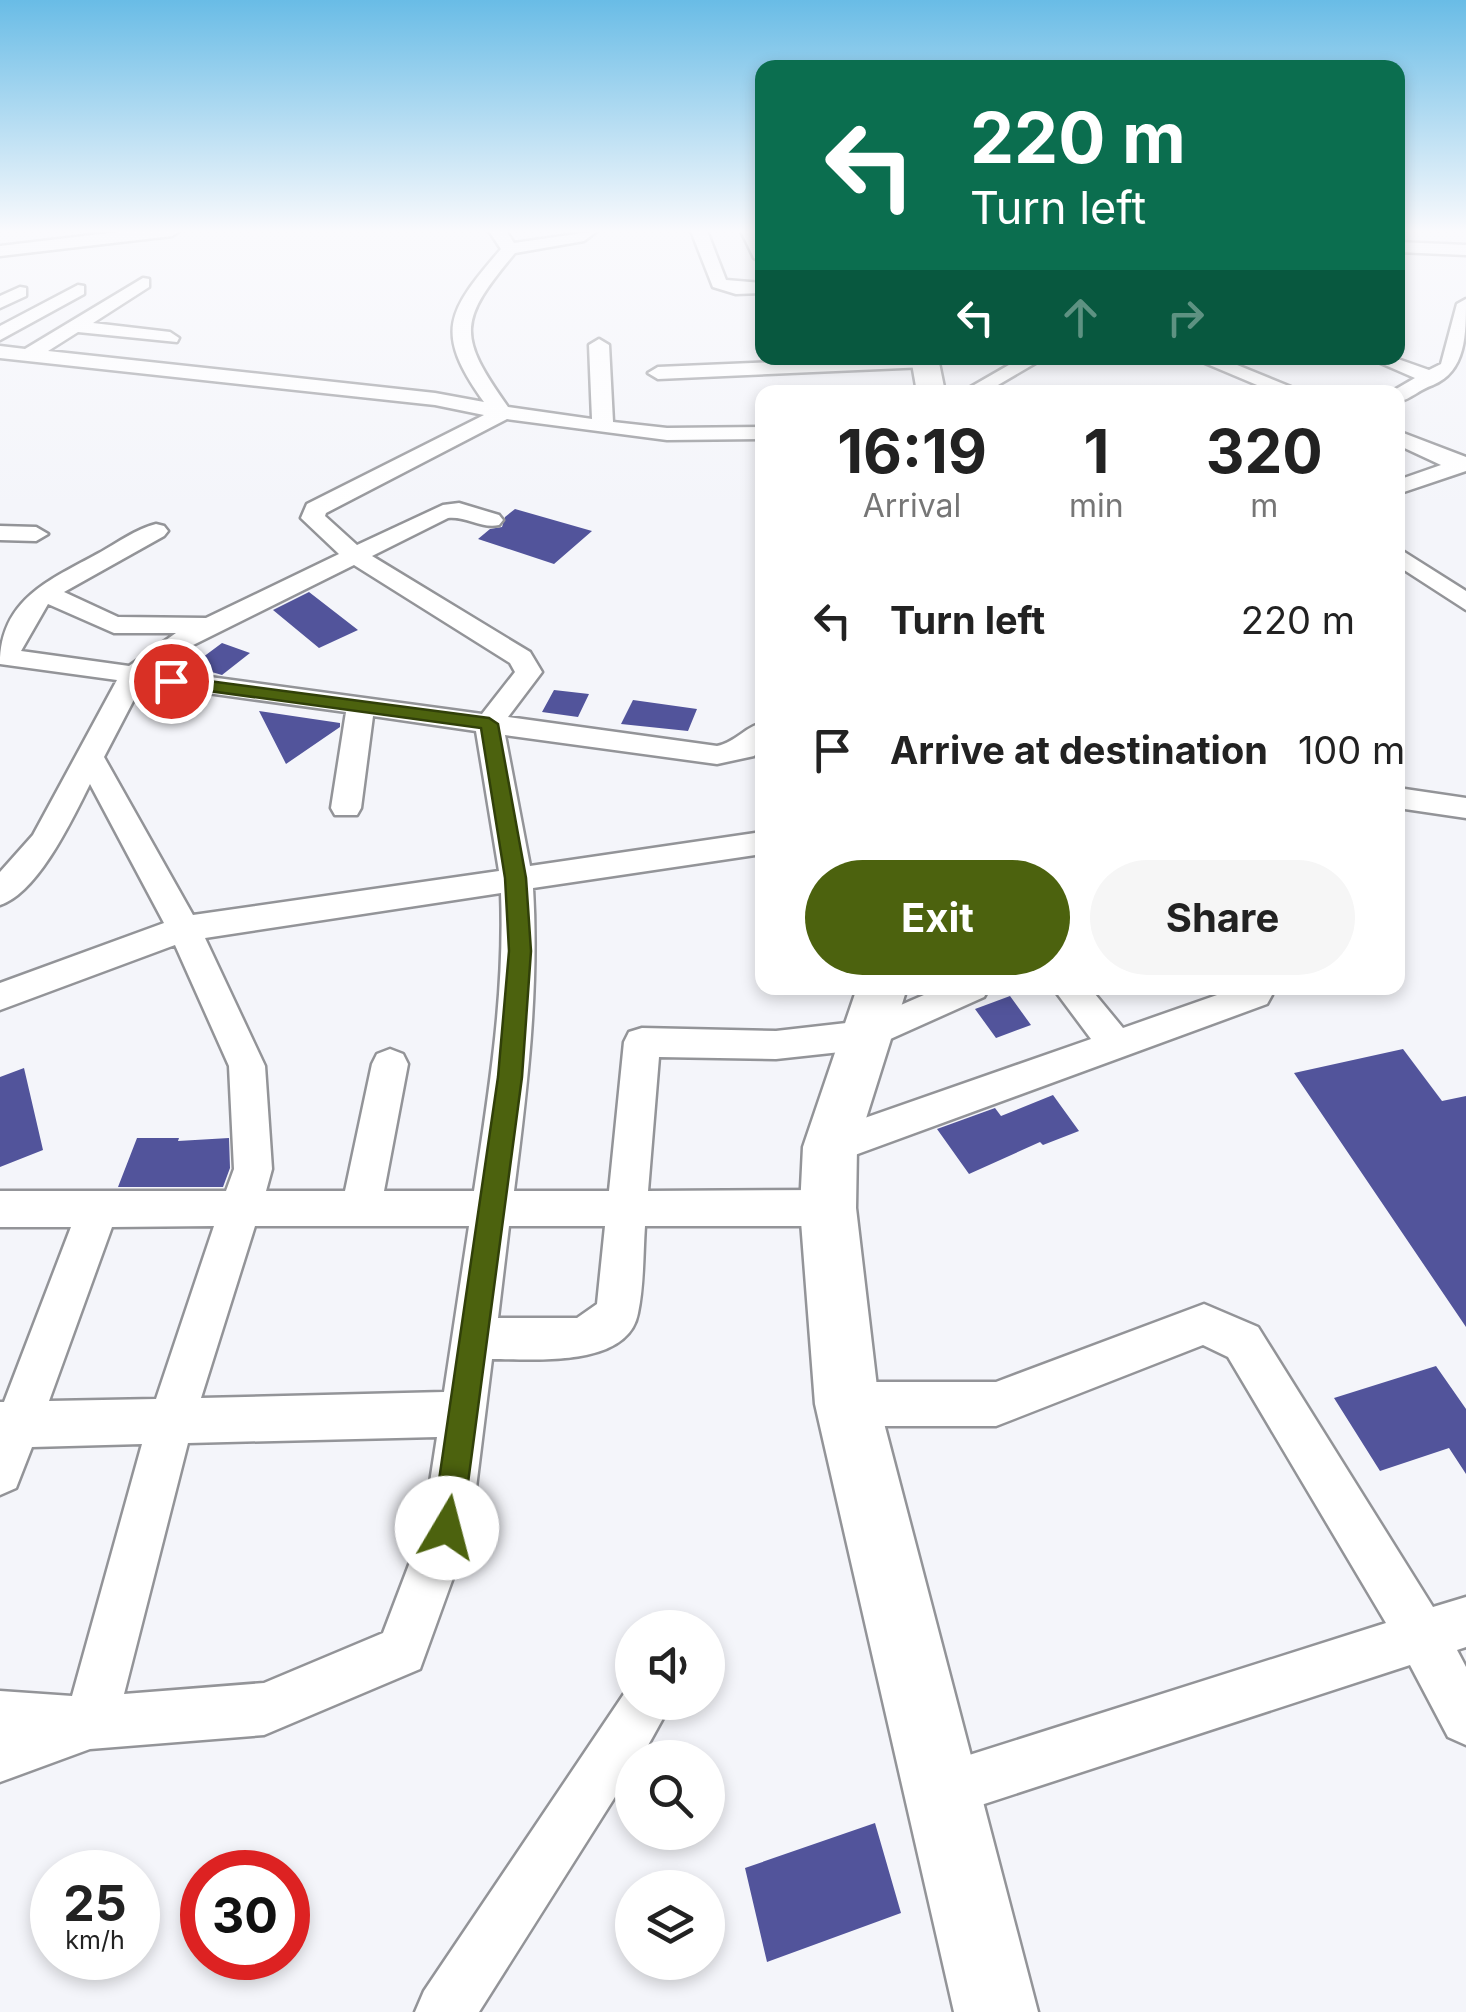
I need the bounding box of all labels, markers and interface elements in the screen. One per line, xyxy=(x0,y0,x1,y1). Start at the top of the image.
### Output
text: 220 m xyxy=(970,95,1186,180)
icon: left xyxy=(805,100,935,230)
text: Turn left xyxy=(970,180,1146,235)
icon: left xyxy=(948,290,1003,345)
icon: ahead xyxy=(1053,290,1108,345)
icon: right xyxy=(1158,290,1213,345)
text: 16:19 xyxy=(837,415,987,487)
text: 1 xyxy=(1083,415,1109,487)
text: 320 xyxy=(1206,415,1323,487)
text: Arrival xyxy=(863,486,961,525)
text: min xyxy=(1069,486,1124,525)
text: m xyxy=(1250,486,1278,525)
icon: left xyxy=(805,593,860,648)
text: Turn left xyxy=(890,597,1045,643)
text: 220 m xyxy=(1241,597,1355,643)
pin xyxy=(129,639,214,724)
icon: arrive xyxy=(144,654,199,709)
icon: arrive xyxy=(805,723,860,778)
text: Arrive at destination xyxy=(890,727,1268,773)
text: 100 m xyxy=(1298,727,1405,773)
button: Exit xyxy=(805,860,1070,975)
button: Share xyxy=(1090,860,1355,975)
position arrow xyxy=(395,1476,499,1580)
map controls xyxy=(615,1610,725,1980)
button: sound xyxy=(615,1610,725,1720)
button: search xyxy=(615,1740,725,1850)
speed limit sign: 30 xyxy=(180,1850,310,1980)
button: layers xyxy=(615,1870,725,1980)
text: 25 xyxy=(63,1873,127,1933)
text: km/h xyxy=(65,1925,125,1955)

